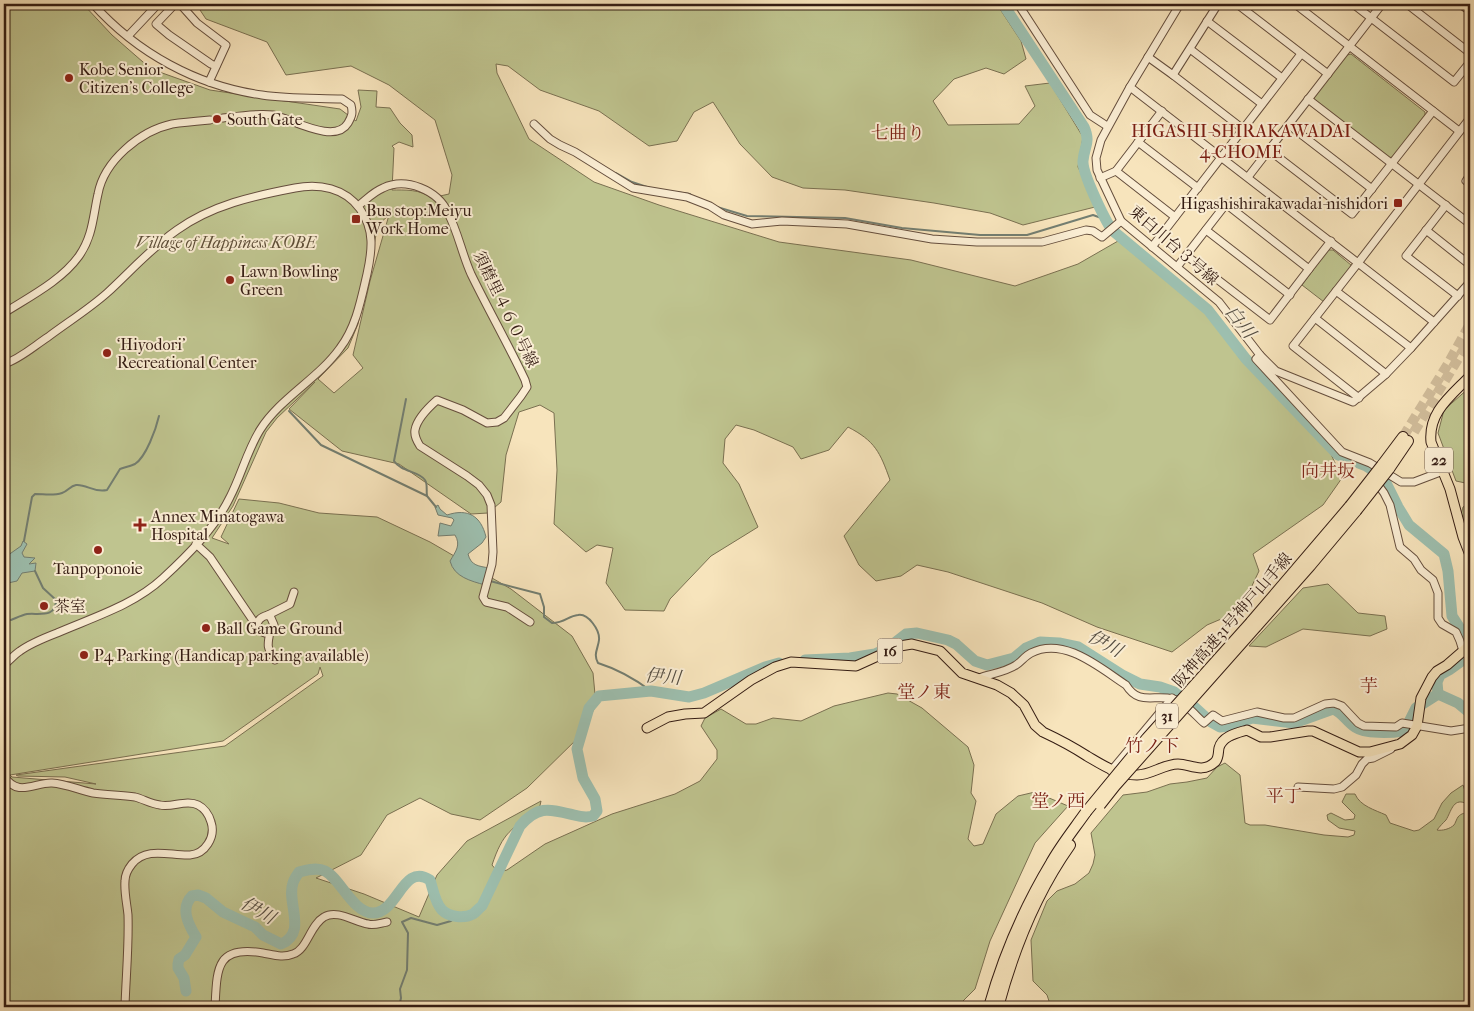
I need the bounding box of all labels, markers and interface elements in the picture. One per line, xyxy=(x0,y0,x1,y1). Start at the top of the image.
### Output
place label: Kobe Senior Citizen’s College xyxy=(79,60,194,97)
marker: Kobe Senior Citizen’s College xyxy=(63,72,75,84)
place label: South Gate xyxy=(227,110,303,129)
marker: South Gate xyxy=(211,113,223,125)
district label: HIGASHI-SHIRAKAWADAI 4-CHOME xyxy=(1131,121,1351,163)
district label: 七曲り xyxy=(871,123,925,144)
place label: Higashishirakawadai-nishidori xyxy=(1180,194,1388,213)
marker: Higashishirakawadai-nishidori xyxy=(1392,197,1404,209)
place label: Bus stop:Meiyu Work Home xyxy=(365,201,472,238)
street label: 東白川台３号線 xyxy=(1125,201,1223,289)
marker: Bus stop:Meiyu Work Home xyxy=(350,213,362,225)
park label: Village of Happiness KOBE xyxy=(136,233,317,252)
street label: 須磨里４６０号線 xyxy=(469,247,543,371)
place label: Lawn Bowling Green xyxy=(240,262,339,299)
marker: Lawn Bowling Green xyxy=(224,274,236,286)
water label: 白川 xyxy=(1221,301,1261,344)
place label: ‘Hiyodori’ Recreational Center xyxy=(117,335,257,372)
marker: ‘Hiyodori’ Recreational Center xyxy=(101,347,113,359)
road number: 22 xyxy=(1425,448,1453,472)
district label: 向井坂 xyxy=(1301,461,1355,482)
place label: Annex Minatogawa Hospital xyxy=(150,507,285,544)
marker: Annex Minatogawa Hospital xyxy=(133,518,147,532)
marker: Tanpoponoie xyxy=(92,544,104,556)
street label: 阪神高速31号神戸山手線 xyxy=(1168,549,1296,691)
place label: Tanpoponoie xyxy=(53,559,143,578)
place label: 茶室 xyxy=(54,597,86,616)
marker: 茶室 xyxy=(38,600,50,612)
place label: Ball Game Ground xyxy=(216,619,343,638)
marker: Ball Game Ground xyxy=(200,622,212,634)
water label: 伊川 xyxy=(1084,626,1128,663)
road number: 16 xyxy=(878,638,902,664)
place label: P4 Parking (Handicap parking available) xyxy=(94,646,369,665)
marker: P4 Parking (Handicap parking available) xyxy=(78,649,90,661)
water label: 伊川 xyxy=(644,665,684,689)
district label: 芋 xyxy=(1360,676,1378,697)
district label: 堂ノ東 xyxy=(897,682,951,703)
road number: 31 xyxy=(1156,704,1178,728)
district label: 竹ノ下 xyxy=(1125,736,1179,757)
district label: 平丁 xyxy=(1266,786,1302,807)
district label: 堂ノ西 xyxy=(1031,791,1085,812)
water label: 伊川 xyxy=(237,893,281,930)

